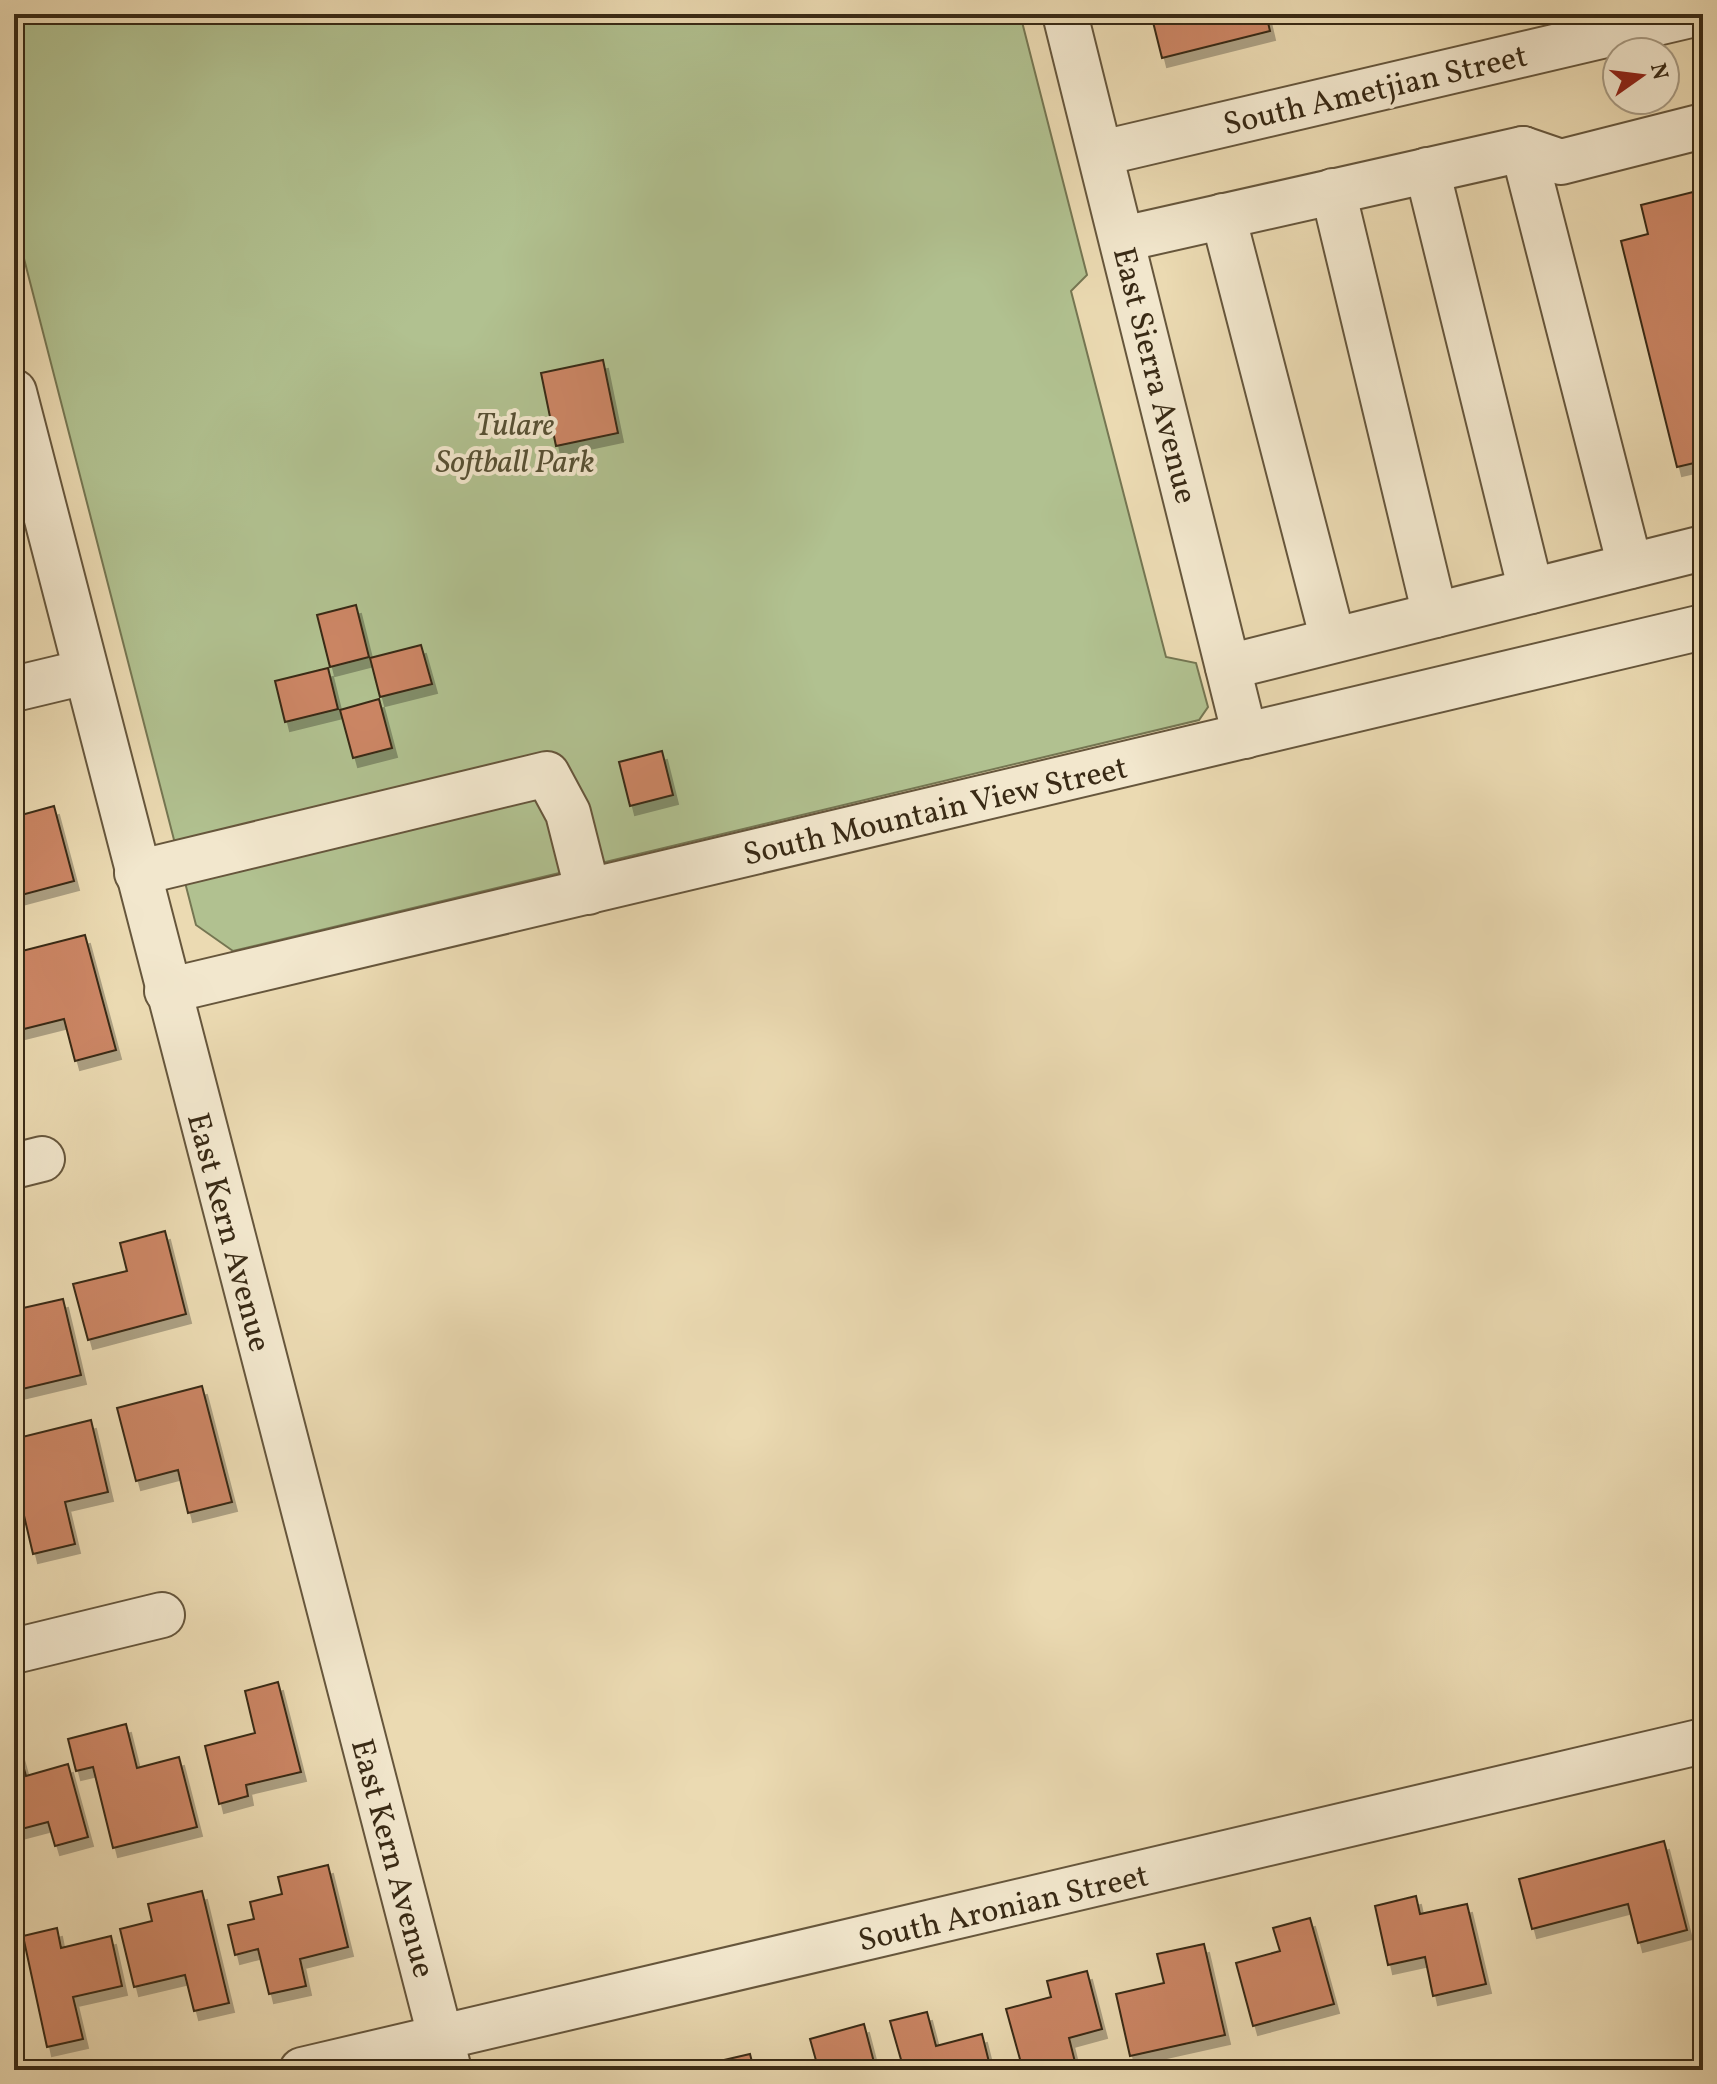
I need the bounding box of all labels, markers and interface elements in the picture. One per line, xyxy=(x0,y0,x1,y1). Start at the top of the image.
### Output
street label: South Ametjian Street xyxy=(1219,36,1532,148)
north arrow xyxy=(1601,36,1681,116)
text: N xyxy=(1641,60,1675,83)
street label: East Sierra Avenue xyxy=(1100,243,1206,509)
park label: Tulare Softball Park xyxy=(435,405,595,486)
street label: South Mountain View Street xyxy=(739,747,1132,879)
street label: East Kern Avenue xyxy=(174,1108,280,1357)
street label: East Kern Avenue xyxy=(338,1734,444,1983)
street label: South Aronian Street xyxy=(854,1855,1153,1965)

